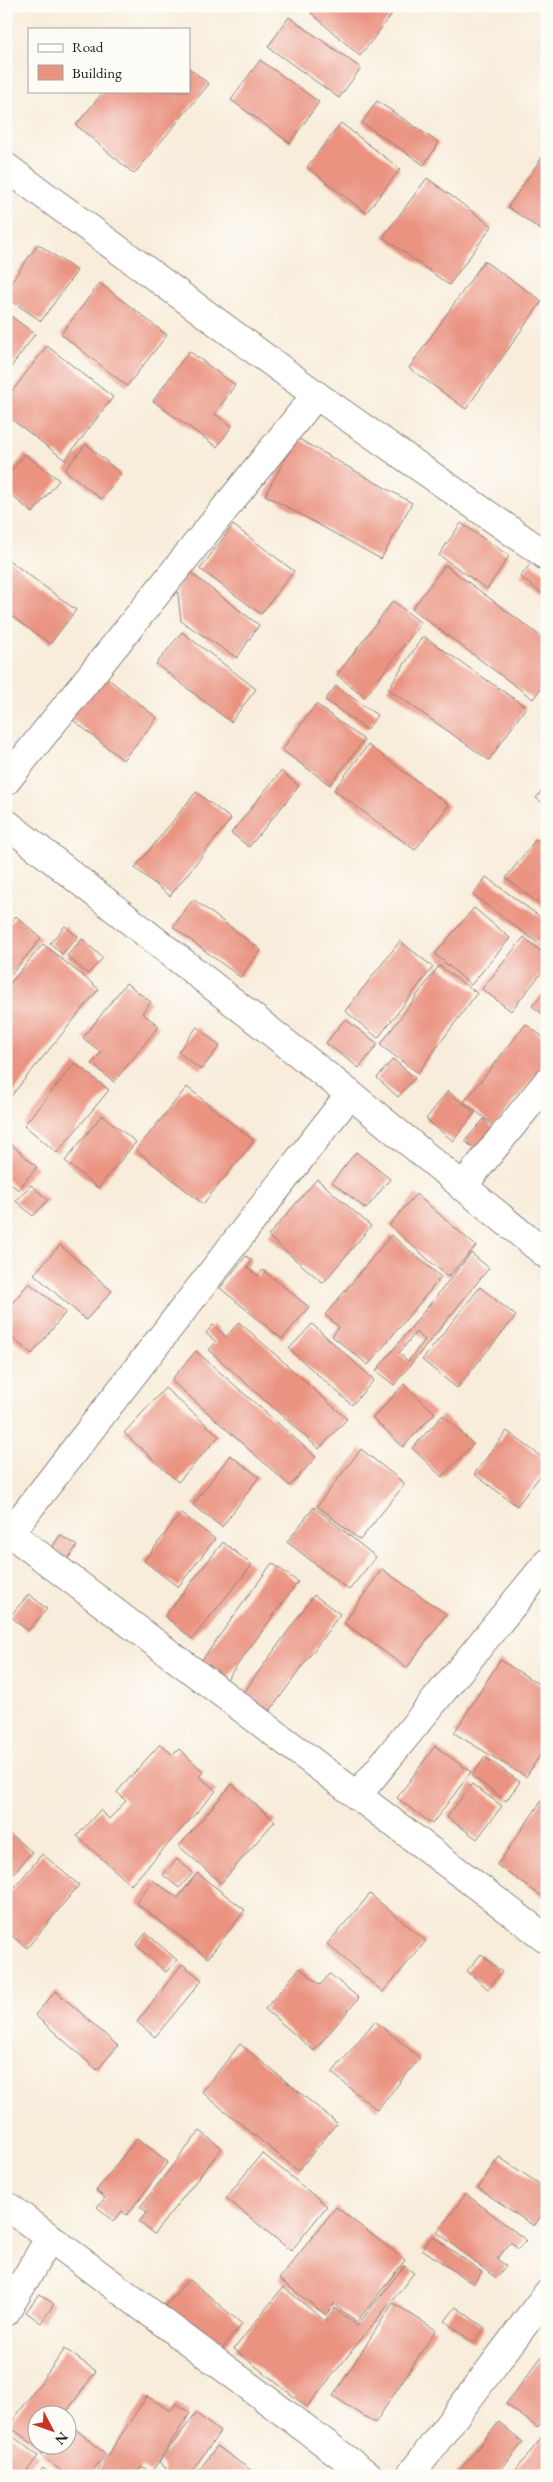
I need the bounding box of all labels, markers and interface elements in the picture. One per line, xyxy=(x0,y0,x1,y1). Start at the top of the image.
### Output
legend xyxy=(28,28,190,92)
text: Road xyxy=(72,37,104,56)
text: Building xyxy=(72,63,122,82)
north arrow xyxy=(28,2404,78,2454)
text: N xyxy=(51,2428,72,2449)

